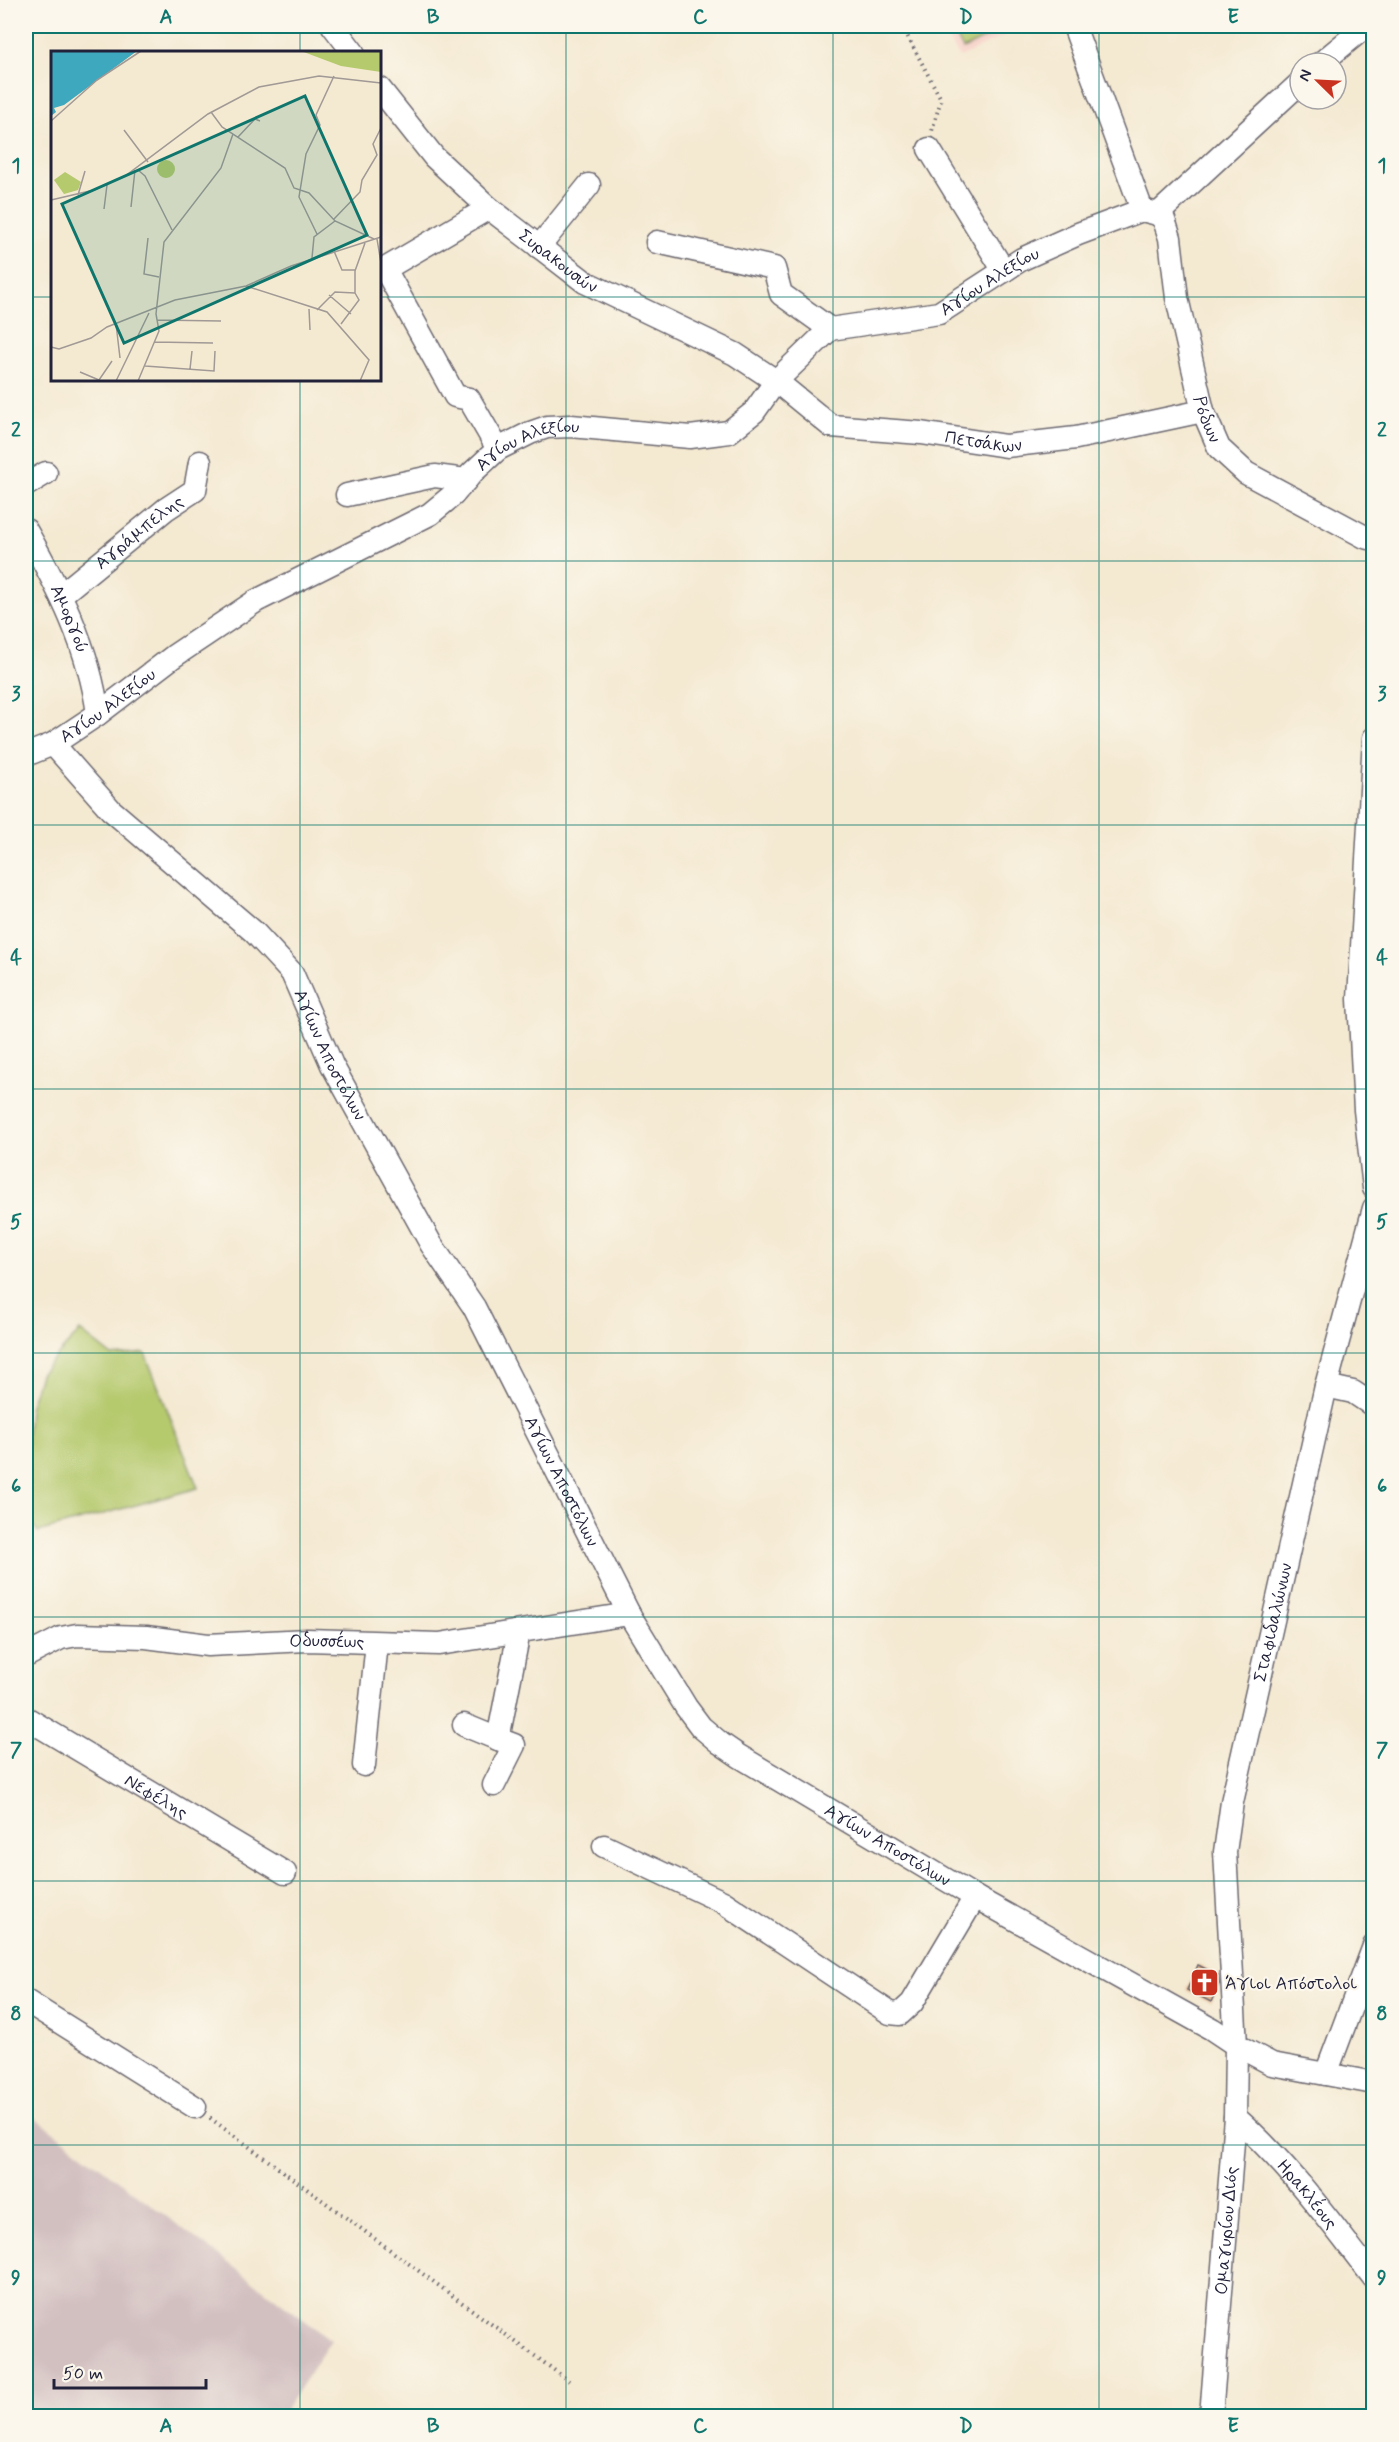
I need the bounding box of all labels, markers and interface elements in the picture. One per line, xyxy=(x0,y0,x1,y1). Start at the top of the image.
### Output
text: A xyxy=(159,4,173,31)
text: B xyxy=(427,4,440,31)
text: C xyxy=(693,4,708,31)
text: D xyxy=(959,4,973,31)
text: E xyxy=(1227,4,1239,31)
inset map xyxy=(51,51,381,381)
north arrow xyxy=(1288,51,1348,111)
text: N xyxy=(1294,66,1317,85)
text: 1 xyxy=(12,153,20,180)
text: 1 xyxy=(1378,153,1386,180)
street label: Συρακουσών xyxy=(513,224,601,299)
street label: Αγίου Αλεξίου xyxy=(936,242,1043,322)
street label: Ρόδων xyxy=(1187,394,1226,447)
street label: Αγίου Αλεξίου xyxy=(471,415,580,477)
text: 2 xyxy=(11,417,21,444)
text: 2 xyxy=(1377,417,1387,444)
street label: Πετσάκων xyxy=(943,426,1023,459)
street label: Αγράμπελης xyxy=(90,490,189,575)
street label: Αμοργού xyxy=(44,581,94,656)
street label: Αγίου Αλεξίου xyxy=(55,663,161,749)
text: 3 xyxy=(11,681,21,708)
text: 3 xyxy=(1377,681,1387,708)
text: 4 xyxy=(10,945,22,972)
text: 4 xyxy=(1376,945,1388,972)
street label: Αγίων Αποστόλων xyxy=(288,986,371,1125)
text: 5 xyxy=(10,1209,22,1236)
text: 5 xyxy=(1376,1209,1388,1236)
street label: Αγίων Αποστόλων xyxy=(518,1412,604,1551)
text: 6 xyxy=(11,1473,21,1500)
text: 6 xyxy=(1377,1473,1387,1500)
street label: Σταφιδαλώνων xyxy=(1249,1561,1299,1684)
street label: Οδυσσέως xyxy=(289,1629,365,1655)
text: 7 xyxy=(10,1737,22,1764)
text: 7 xyxy=(1376,1737,1388,1764)
street label: Νεφέλης xyxy=(120,1769,192,1825)
street label: Αγίων Αποστόλων xyxy=(820,1799,955,1893)
church icon: Άγιοι Απόστολοι xyxy=(1188,1967,1220,1999)
place label: Άγιοι Απόστολοι xyxy=(1225,1972,1357,1996)
text: 8 xyxy=(10,2001,22,2028)
text: 8 xyxy=(1376,2001,1388,2028)
street label: Ηρακλέους xyxy=(1271,2155,1343,2235)
street label: Ομαγυρίου Διός xyxy=(1210,2165,1244,2296)
text: 9 xyxy=(11,2265,21,2292)
text: 9 xyxy=(1377,2265,1387,2292)
scale bar xyxy=(54,2352,206,2390)
text: 50 m xyxy=(63,2362,103,2386)
text: A xyxy=(159,2413,173,2440)
text: B xyxy=(427,2413,440,2440)
text: C xyxy=(693,2413,708,2440)
text: D xyxy=(959,2413,973,2440)
text: E xyxy=(1227,2413,1239,2440)

